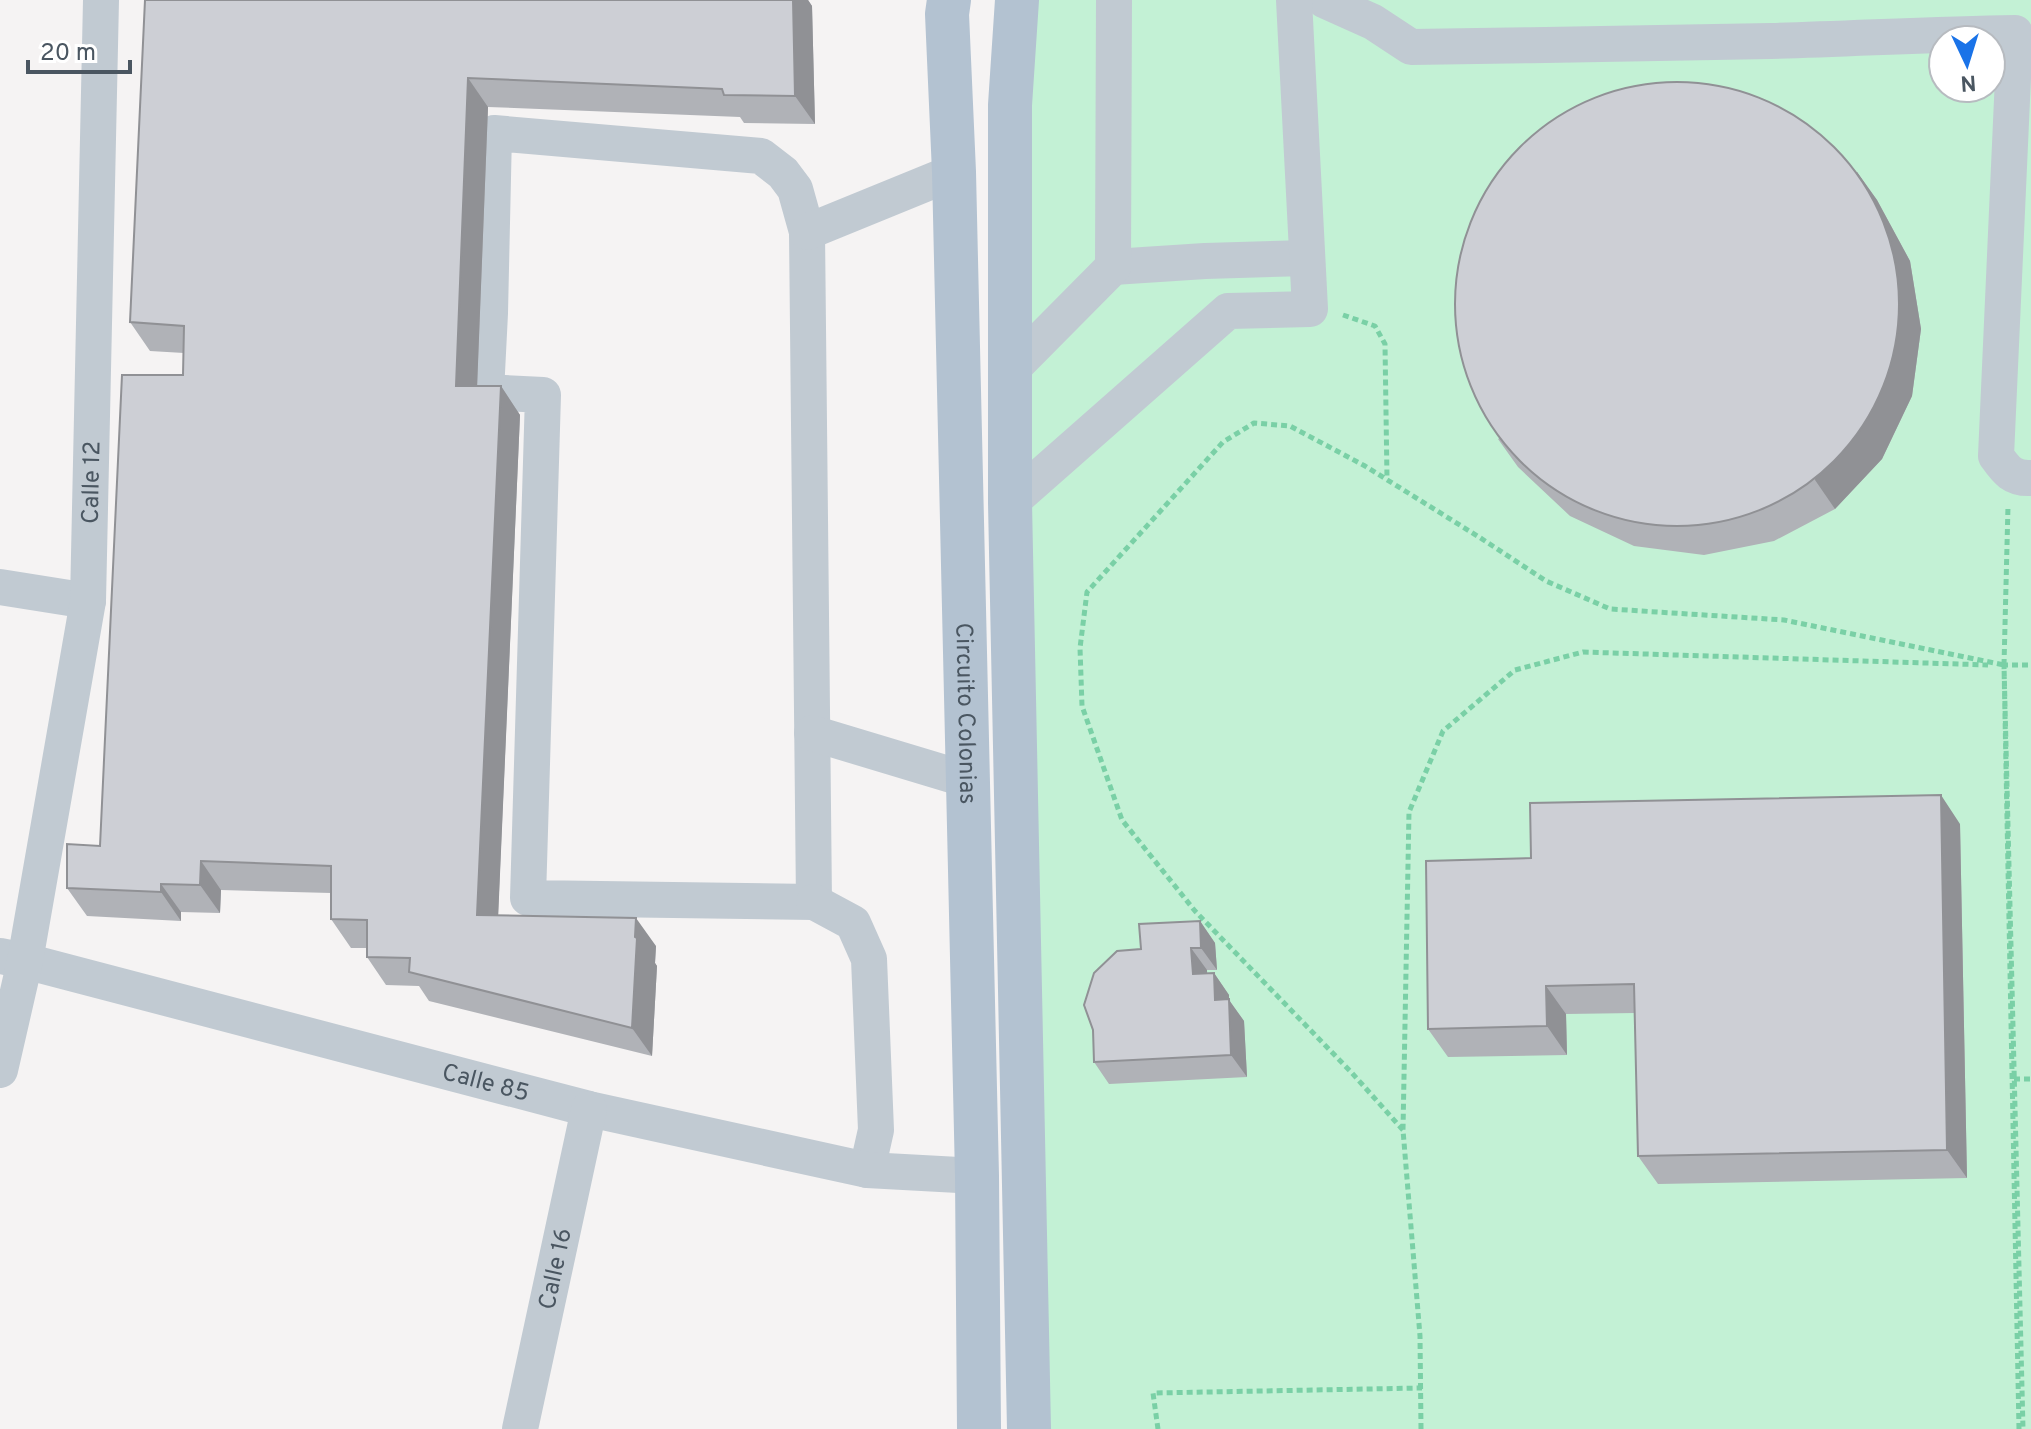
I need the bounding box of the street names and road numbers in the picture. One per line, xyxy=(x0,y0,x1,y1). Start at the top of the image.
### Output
street label: Calle 12 xyxy=(77,441,108,524)
street label: Circuito Colonias xyxy=(947,622,981,805)
street label: Calle 85 xyxy=(439,1058,532,1110)
street label: Calle 16 xyxy=(533,1226,580,1313)

